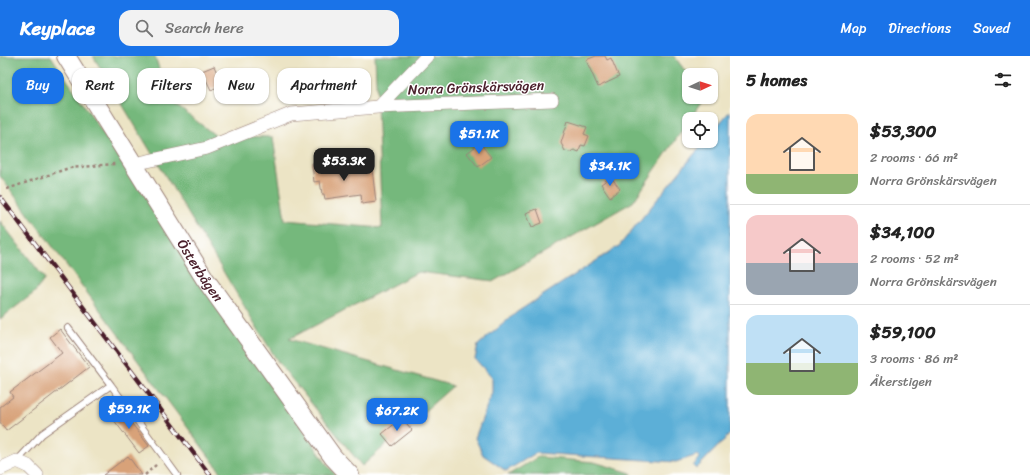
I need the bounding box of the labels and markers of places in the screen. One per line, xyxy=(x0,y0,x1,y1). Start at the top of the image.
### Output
pin: $51.1K xyxy=(446,121,512,155)
pin: $53.3K xyxy=(311,148,377,182)
pin: $34.1K xyxy=(577,153,643,187)
pin: $59.1K xyxy=(96,396,162,430)
pin: $67.2K xyxy=(364,398,430,432)

